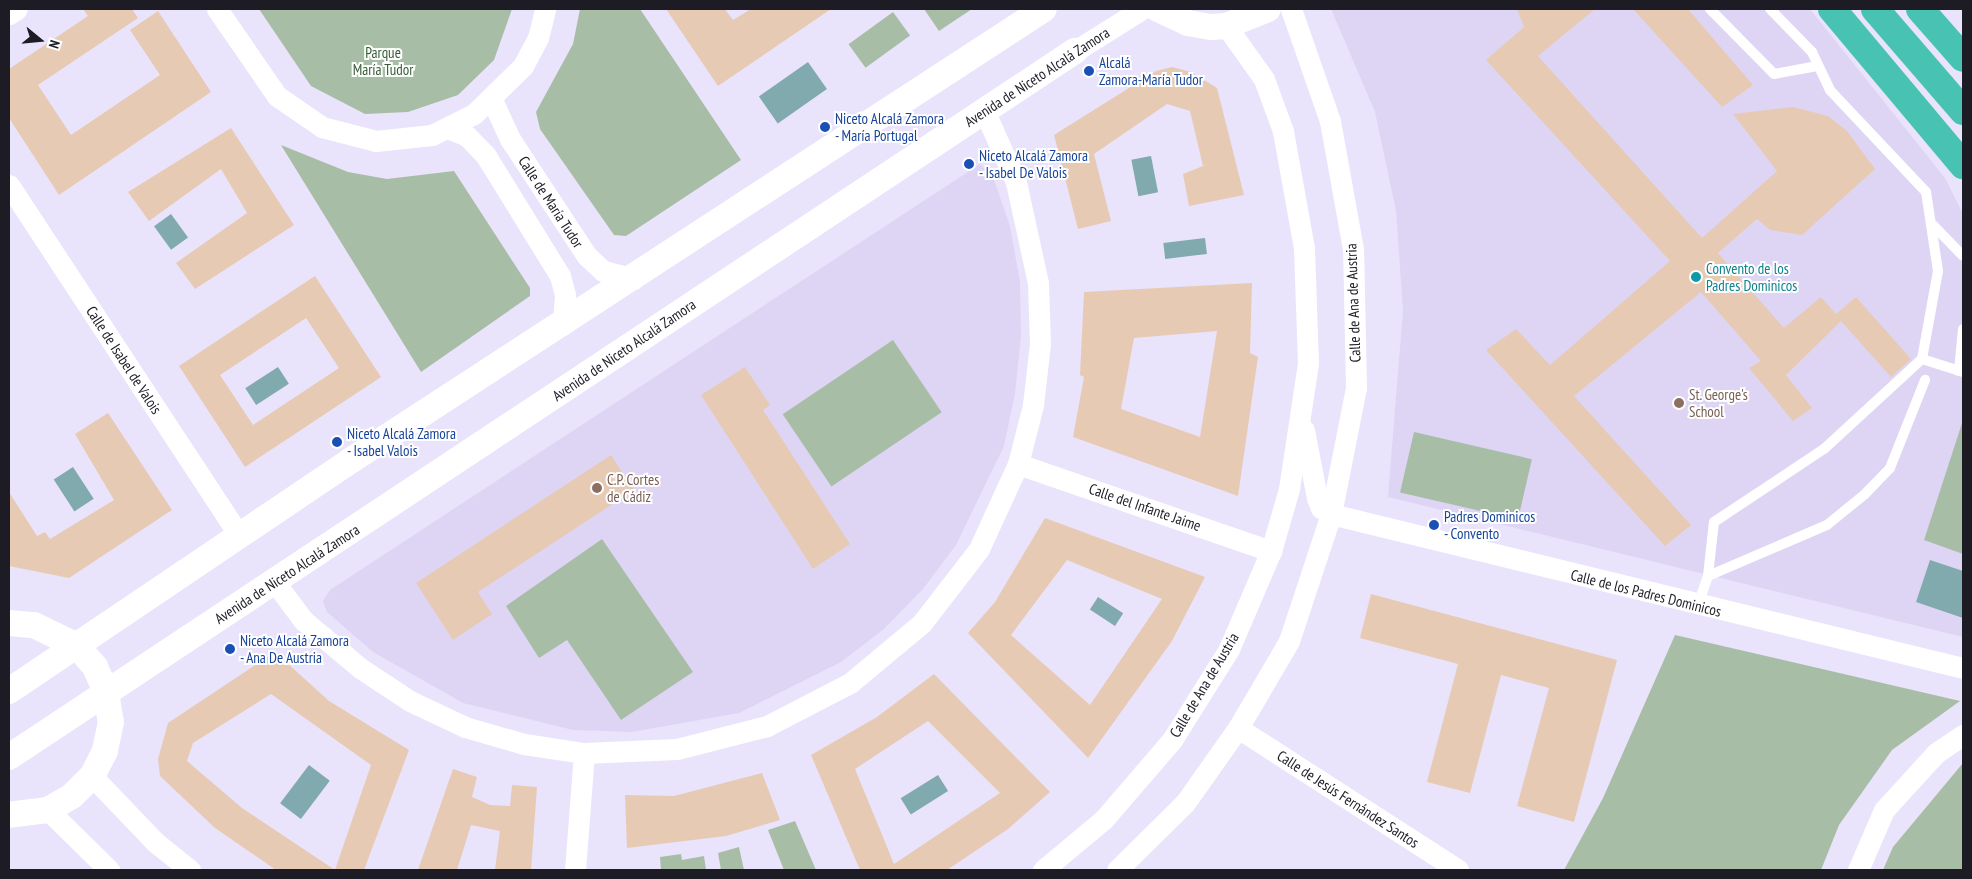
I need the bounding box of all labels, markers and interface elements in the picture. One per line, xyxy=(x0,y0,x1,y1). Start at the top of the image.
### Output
north arrow xyxy=(15,15,65,65)
street label: Avenida de Niceto Alcalá Zamora xyxy=(961,23,1113,131)
text: N xyxy=(45,38,64,51)
park label: Parque María Tudor xyxy=(352,43,414,78)
place label: Alcalá Zamora-María Tudor xyxy=(1099,53,1203,88)
marker: Alcalá Zamora-María Tudor xyxy=(1083,65,1095,77)
place label: Niceto Alcalá Zamora - María Portugal xyxy=(835,109,945,144)
marker: Niceto Alcalá Zamora - María Portugal xyxy=(819,121,831,133)
place label: Niceto Alcalá Zamora - Isabel De Valois xyxy=(979,146,1089,181)
street label: Calle de María Tudor xyxy=(515,153,587,251)
marker: Niceto Alcalá Zamora - Isabel De Valois xyxy=(963,158,975,170)
street label: Calle de Ana de Austria xyxy=(1342,243,1364,363)
place label: Convento de los Padres Dominicos xyxy=(1706,259,1797,294)
marker: Convento de los Padres Dominicos xyxy=(1690,271,1702,283)
street label: Avenida de Niceto Alcalá Zamora xyxy=(549,295,699,405)
street label: Calle de Isabel de Valois xyxy=(82,303,166,417)
place label: St. George's School xyxy=(1689,385,1749,420)
marker: St. George's School xyxy=(1673,397,1685,409)
place label: Niceto Alcalá Zamora - Isabel Valois xyxy=(347,424,457,459)
marker: Niceto Alcalá Zamora - Isabel Valois xyxy=(331,436,343,448)
place label: C.P. Cortes de Cádiz xyxy=(607,470,660,505)
street label: Calle del Infante Jaime xyxy=(1087,479,1203,535)
marker: C.P. Cortes de Cádiz xyxy=(591,482,603,494)
place label: Padres Dominicos - Convento xyxy=(1444,507,1535,542)
marker: Padres Dominicos - Convento xyxy=(1428,519,1440,531)
street label: Avenida de Niceto Alcalá Zamora xyxy=(211,520,363,628)
street label: Calle de los Padres Dominicos xyxy=(1569,566,1723,620)
street label: Calle de Ana de Austria xyxy=(1165,629,1243,741)
place label: Niceto Alcalá Zamora - Ana De Austria xyxy=(240,631,350,666)
marker: Niceto Alcalá Zamora - Ana De Austria xyxy=(224,643,236,655)
street label: Calle de Jesús Fernández Santos xyxy=(1274,746,1422,852)

